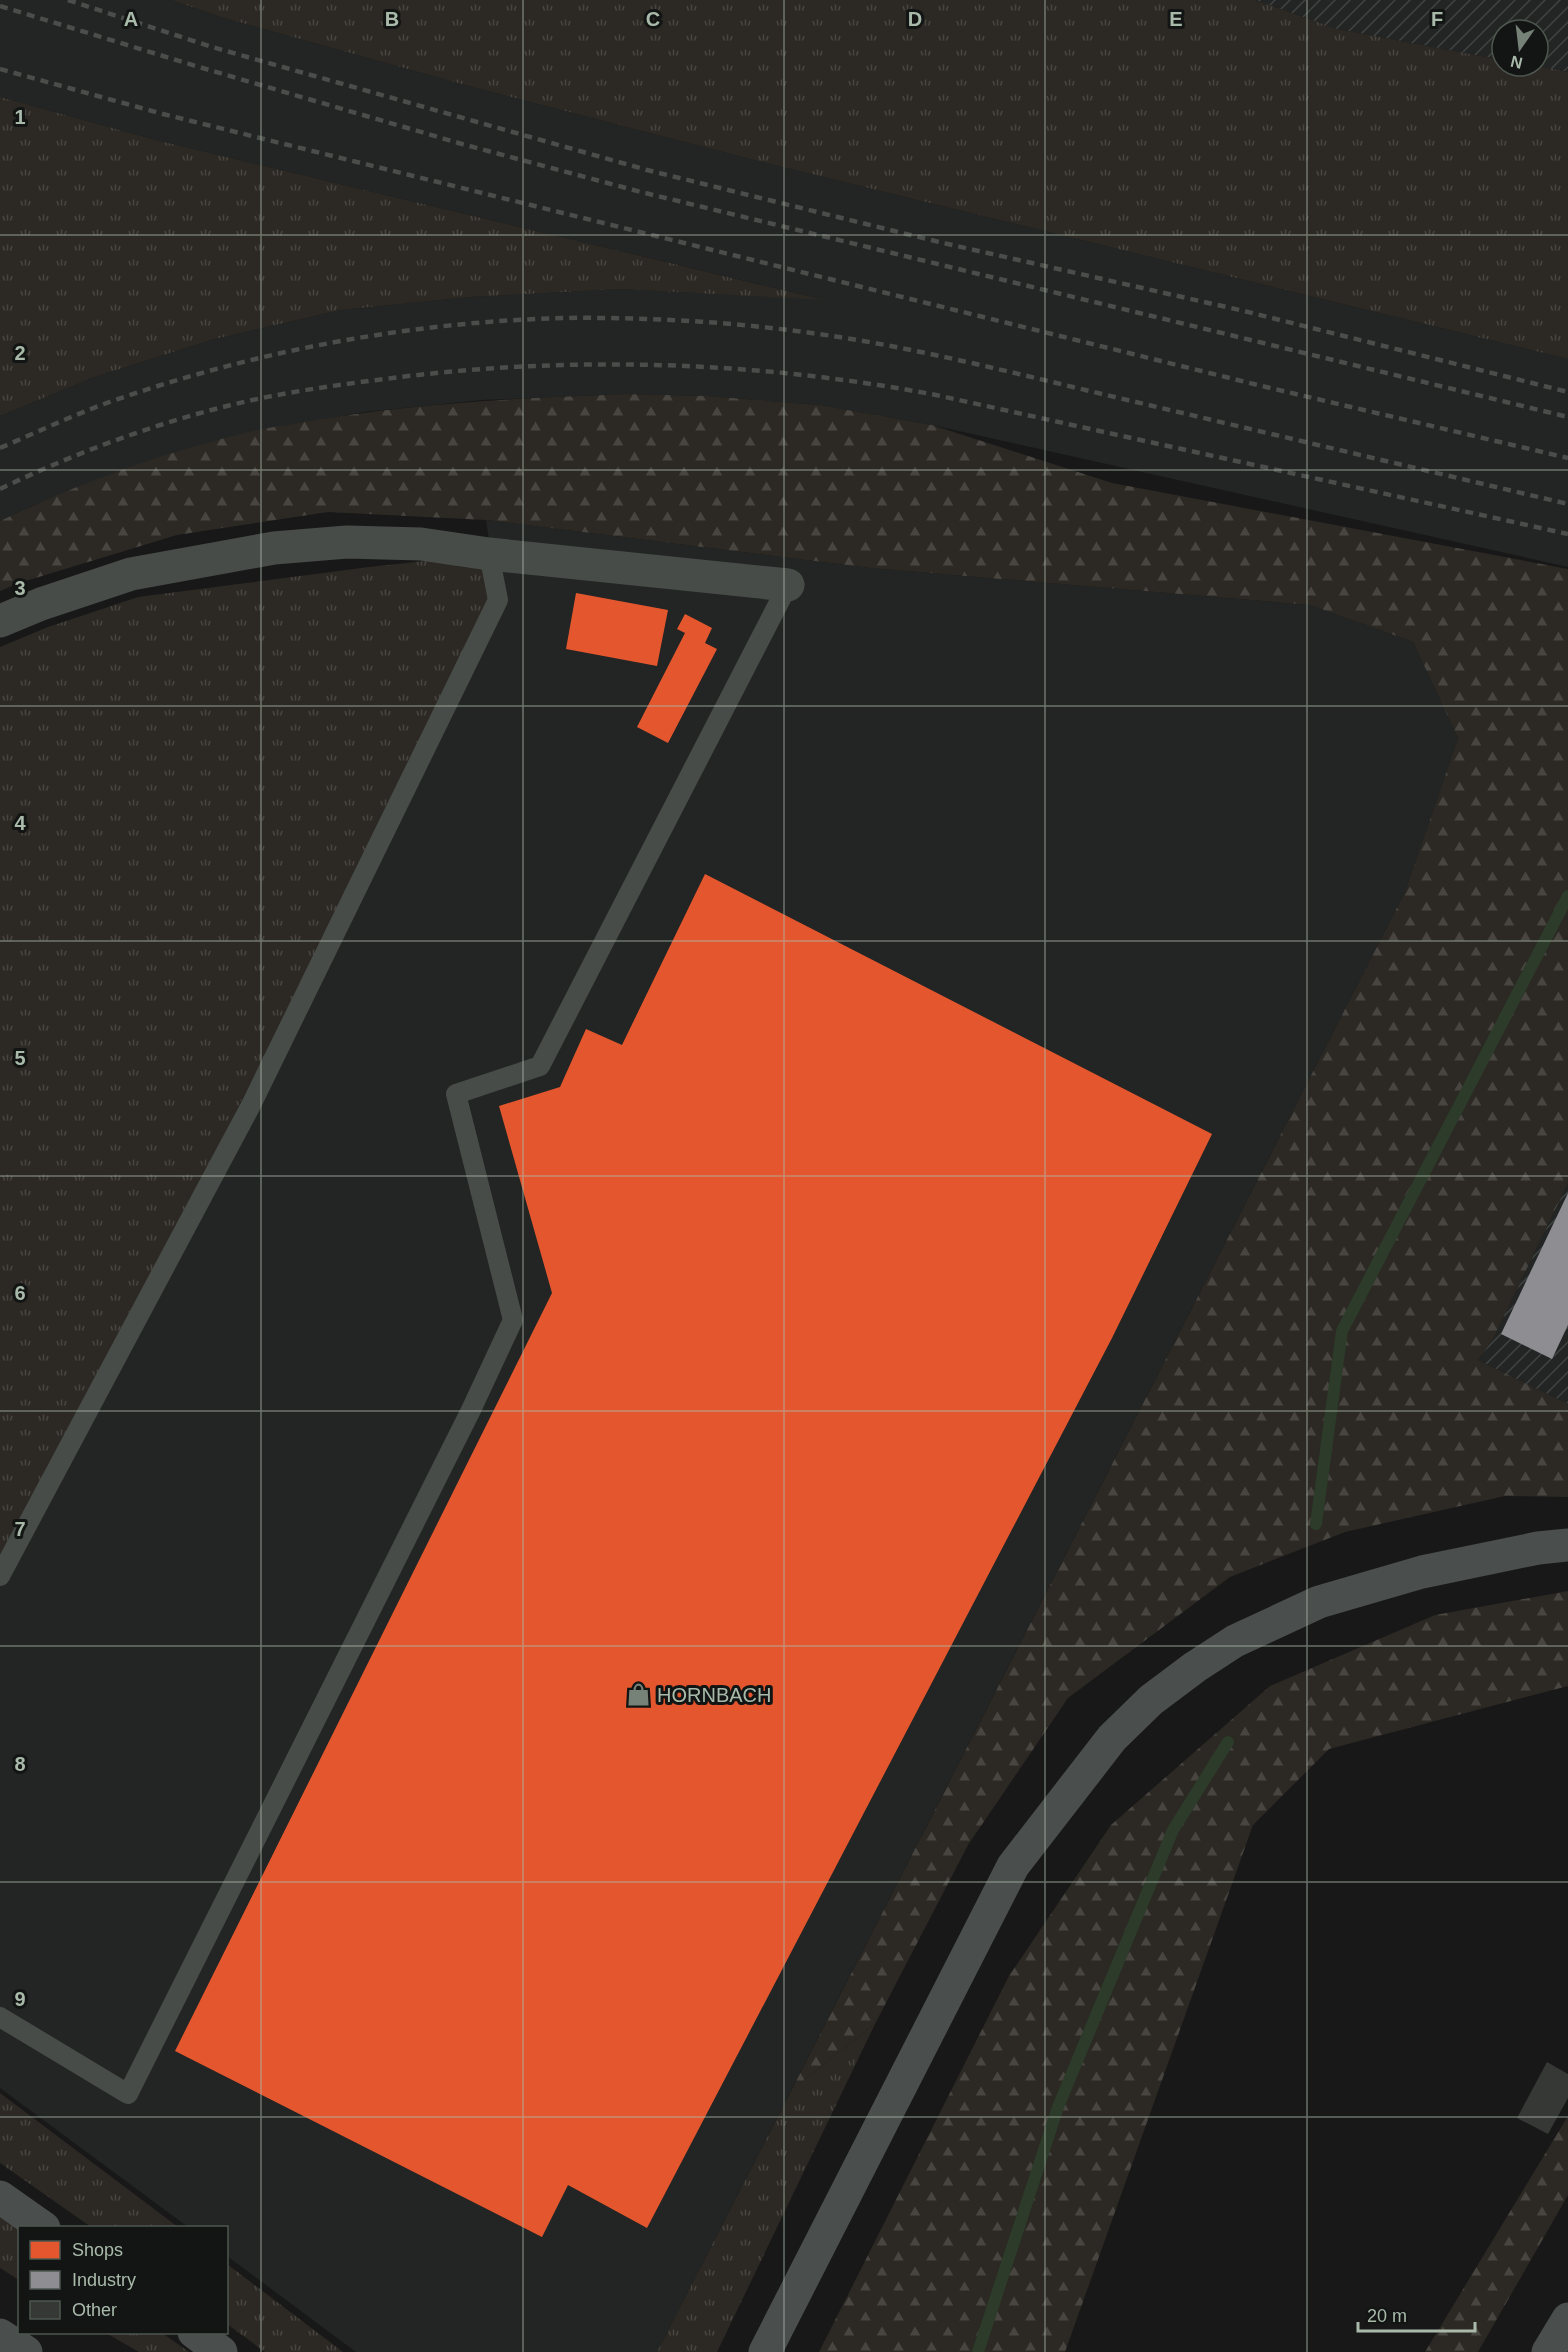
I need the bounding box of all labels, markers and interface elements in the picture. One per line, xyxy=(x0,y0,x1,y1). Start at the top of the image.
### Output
text: A xyxy=(124,8,138,30)
text: B xyxy=(385,8,399,30)
text: C xyxy=(646,8,660,30)
text: D xyxy=(908,8,922,30)
text: E xyxy=(1169,8,1183,30)
text: F xyxy=(1431,8,1443,30)
north arrow xyxy=(1490,18,1550,78)
text: N xyxy=(1509,52,1524,72)
text: 1 xyxy=(14,106,26,128)
text: 2 xyxy=(14,342,26,364)
text: 3 xyxy=(14,577,26,599)
text: 4 xyxy=(14,812,26,834)
text: 5 xyxy=(14,1047,26,1069)
text: 6 xyxy=(14,1282,26,1304)
text: 7 xyxy=(14,1518,26,1540)
shop icon: HORNBACH xyxy=(626,1682,652,1708)
place label: HORNBACH xyxy=(657,1684,771,1706)
text: 8 xyxy=(14,1753,26,1775)
text: 9 xyxy=(14,1988,26,2010)
legend xyxy=(18,2226,228,2334)
text: Shops xyxy=(72,2240,123,2260)
text: Industry xyxy=(72,2270,136,2290)
scale bar xyxy=(1358,2295,1475,2333)
text: Other xyxy=(72,2300,117,2320)
text: 20 m xyxy=(1367,2306,1407,2326)

